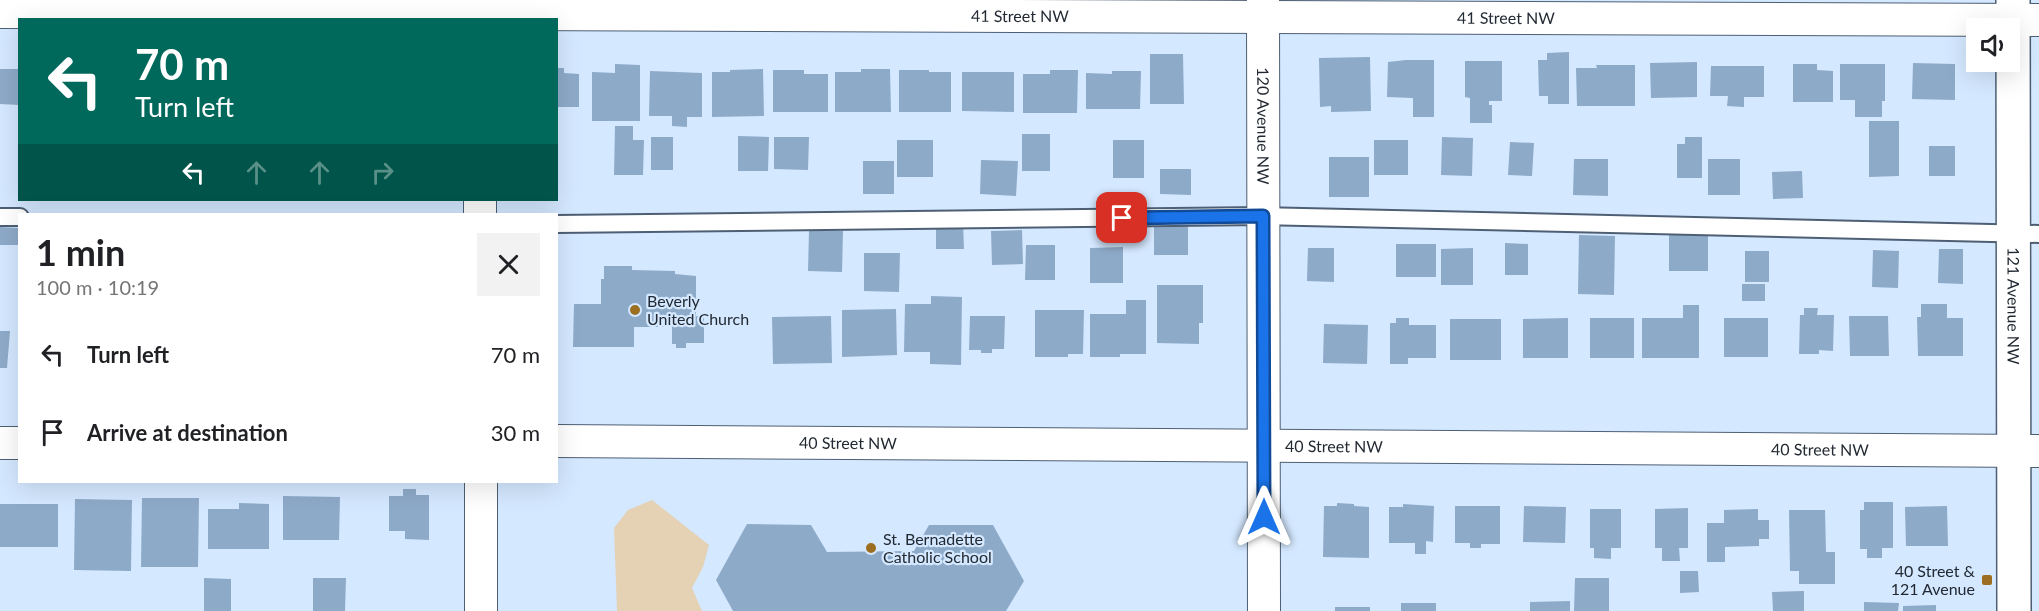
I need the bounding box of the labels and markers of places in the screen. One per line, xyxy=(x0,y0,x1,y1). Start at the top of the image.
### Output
pin xyxy=(1096,192,1147,243)
place label: Beverly United Church xyxy=(647,291,749,328)
marker: Beverly United Church xyxy=(628,303,642,317)
place label: St. Bernadette Catholic School xyxy=(883,529,992,566)
marker: St. Bernadette Catholic School xyxy=(864,541,878,555)
place label: 40 Street & 121 Avenue xyxy=(1891,561,1976,598)
marker: 40 Street & 121 Avenue xyxy=(1980,573,1994,587)

